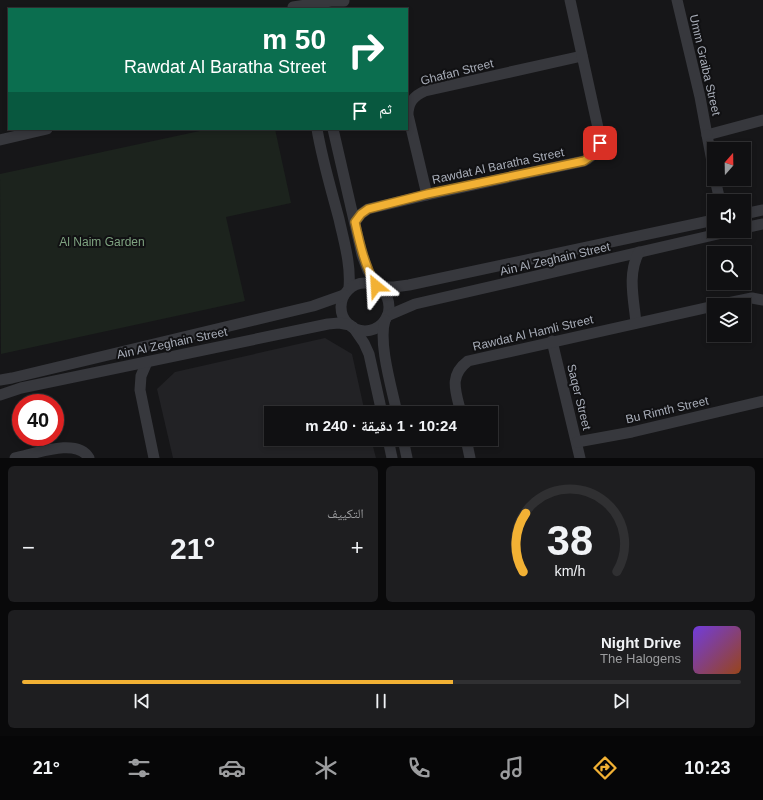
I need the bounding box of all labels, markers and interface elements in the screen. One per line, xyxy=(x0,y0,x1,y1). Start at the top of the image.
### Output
street label: Umm Graiba Street xyxy=(687,13,724,118)
text: 50 m xyxy=(262,24,326,55)
icon: right xyxy=(340,24,392,76)
street label: Ghafan Street xyxy=(419,56,496,88)
text: Rawdat Al Baratha Street xyxy=(124,57,326,77)
icon: arrive xyxy=(349,100,371,122)
text: ثم xyxy=(379,100,392,117)
pin xyxy=(583,126,617,160)
icon: arrive xyxy=(589,132,611,154)
north arrow xyxy=(707,142,751,186)
map controls xyxy=(707,142,751,342)
street label: Rawdat Al Baratha Street xyxy=(431,145,566,187)
button: sound xyxy=(707,194,751,238)
park label: Al Naim Garden xyxy=(59,235,145,249)
street label: Ain Al Zeghain Street xyxy=(499,239,612,279)
button: search xyxy=(707,246,751,290)
position arrow xyxy=(355,265,397,307)
button: layers xyxy=(707,298,751,342)
street label: Rawdat Al Hamli Street xyxy=(471,312,595,354)
street label: Ain Al Zeghain Street xyxy=(115,324,229,362)
street label: Saqer Street xyxy=(564,363,594,432)
speed limit sign: 40 xyxy=(12,394,64,446)
street label: Bu Rimth Street xyxy=(624,394,710,426)
text: 10:24 · 1 دقيقة · 240 m xyxy=(305,417,457,434)
text: التكييف xyxy=(327,506,364,521)
text: 38 xyxy=(547,517,593,564)
text: 21° xyxy=(170,532,215,565)
text: − xyxy=(22,535,35,560)
text: + xyxy=(351,535,364,560)
text: km/h xyxy=(555,563,586,579)
text: Night Drive xyxy=(601,634,681,651)
text: The Halogens xyxy=(600,651,681,666)
icon: previous xyxy=(131,690,153,712)
icon: pause xyxy=(370,690,392,712)
icon: next xyxy=(610,690,632,712)
icon: filters xyxy=(125,754,153,782)
icon: car xyxy=(218,754,246,782)
icon: climate xyxy=(312,754,340,782)
icon: phone xyxy=(405,754,433,782)
icon: music xyxy=(498,754,526,782)
icon: directions xyxy=(591,754,619,782)
text: 21° xyxy=(33,758,60,778)
text: 10:23 xyxy=(684,758,730,778)

